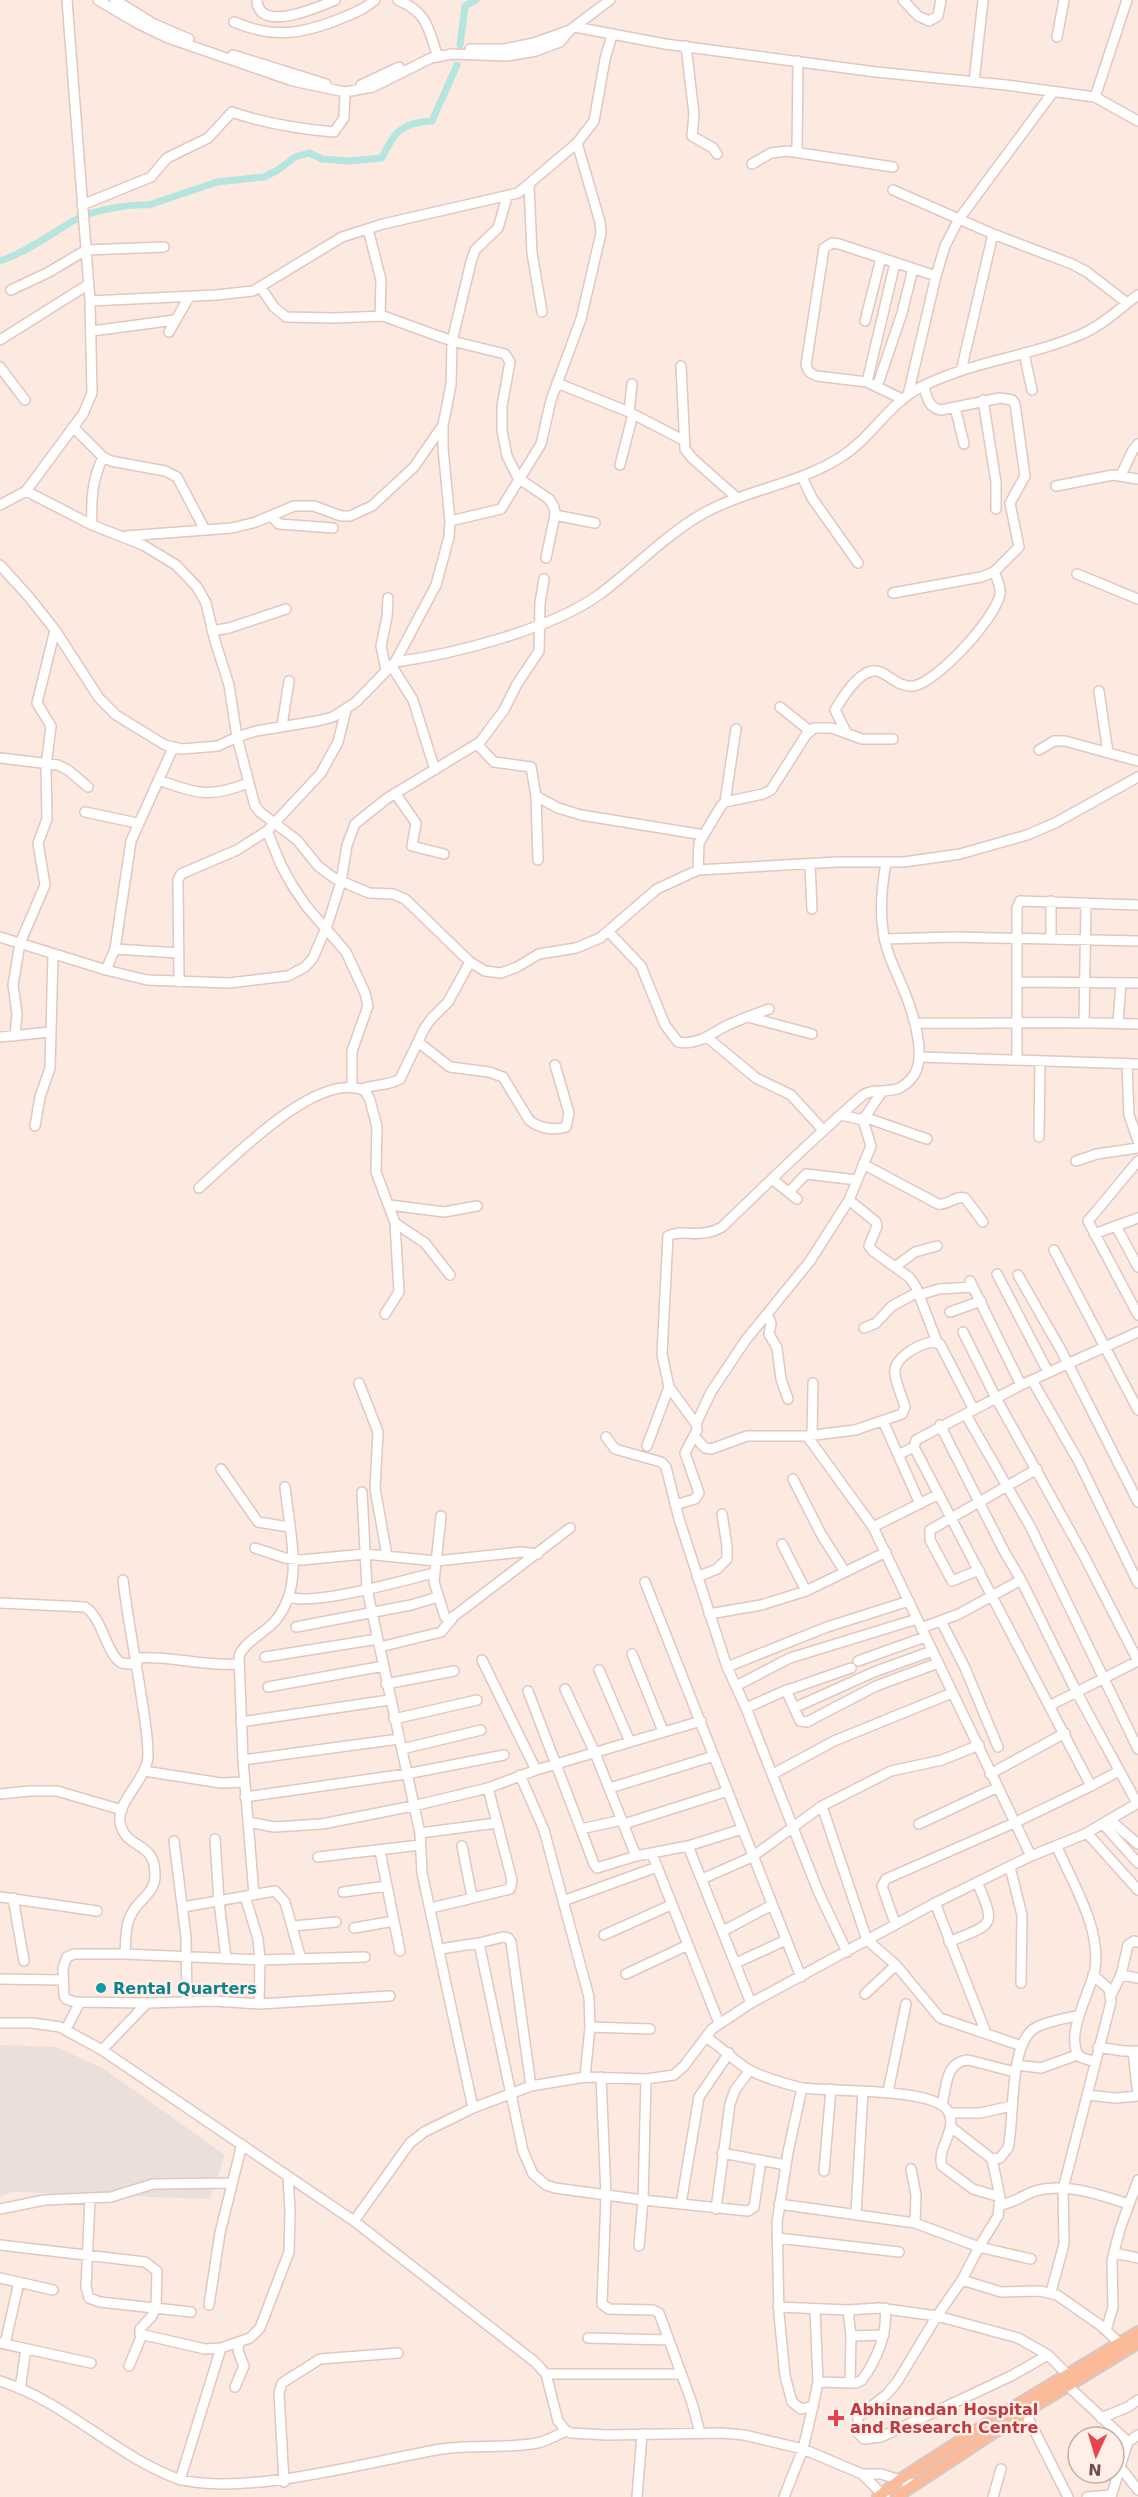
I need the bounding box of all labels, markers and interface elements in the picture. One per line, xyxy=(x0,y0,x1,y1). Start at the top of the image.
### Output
place label: Rental Quarters xyxy=(113,1979,257,1998)
marker: Rental Quarters xyxy=(94,1981,108,1995)
place label: Abhinandan Hospital and Research Centre xyxy=(850,2400,1038,2437)
marker: Abhinandan Hospital and Research Centre xyxy=(827,2409,845,2427)
north arrow xyxy=(1066,2425,1126,2485)
text: N xyxy=(1088,2460,1102,2479)

